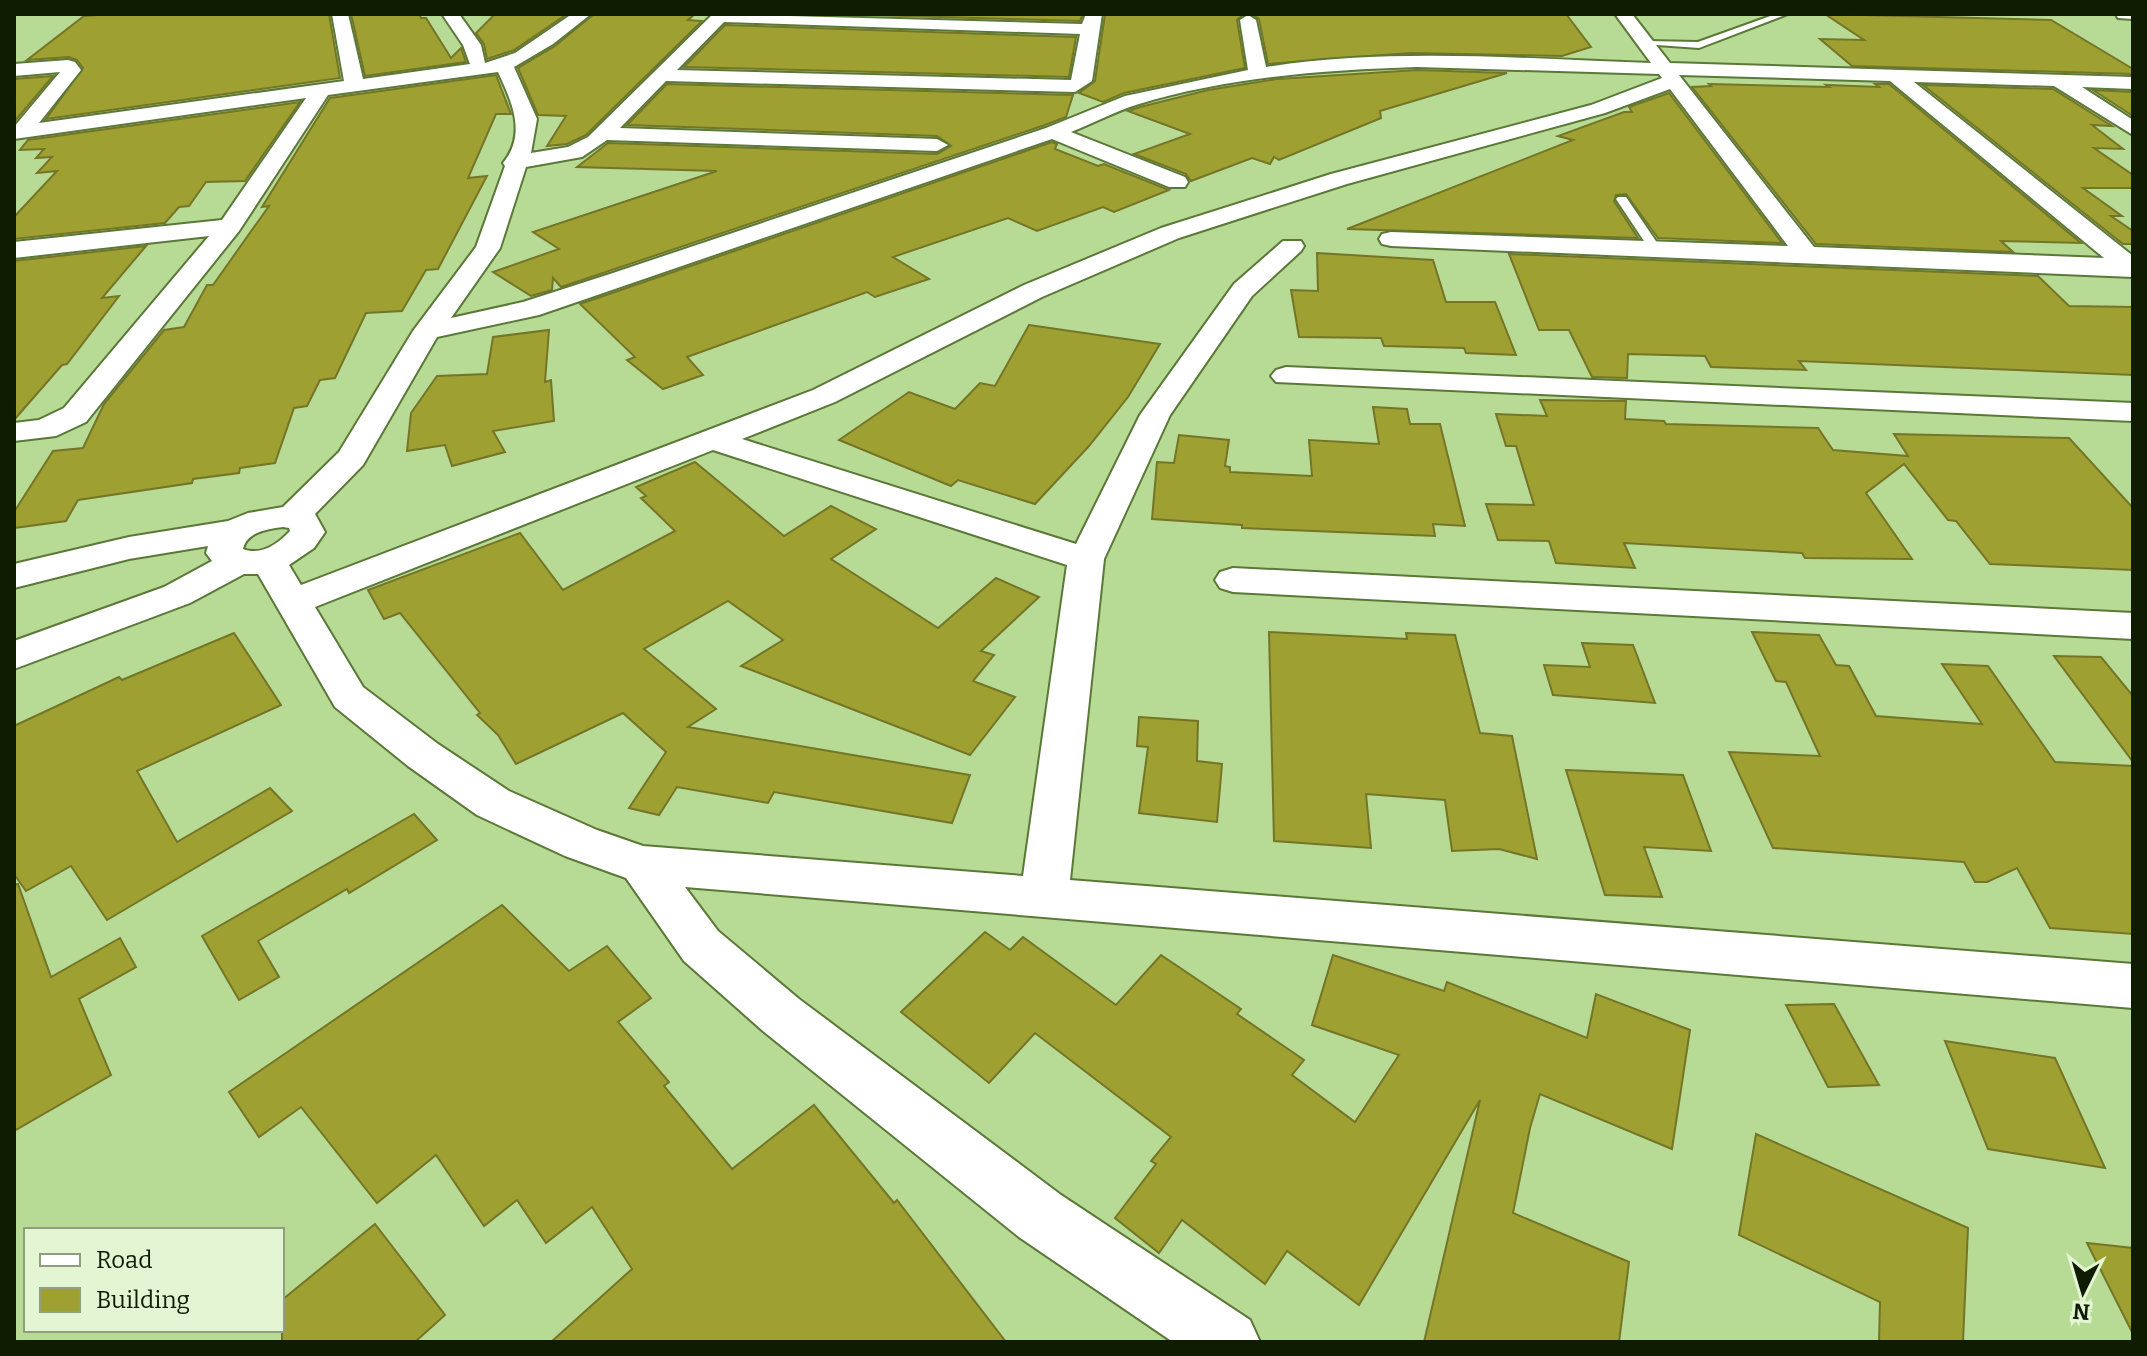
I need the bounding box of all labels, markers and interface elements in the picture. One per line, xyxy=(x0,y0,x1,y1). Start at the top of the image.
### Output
legend xyxy=(24,1228,284,1332)
text: Road xyxy=(96,1246,152,1274)
north arrow xyxy=(2043,1252,2123,1332)
text: Building xyxy=(96,1286,190,1314)
text: N xyxy=(2072,1297,2091,1326)

